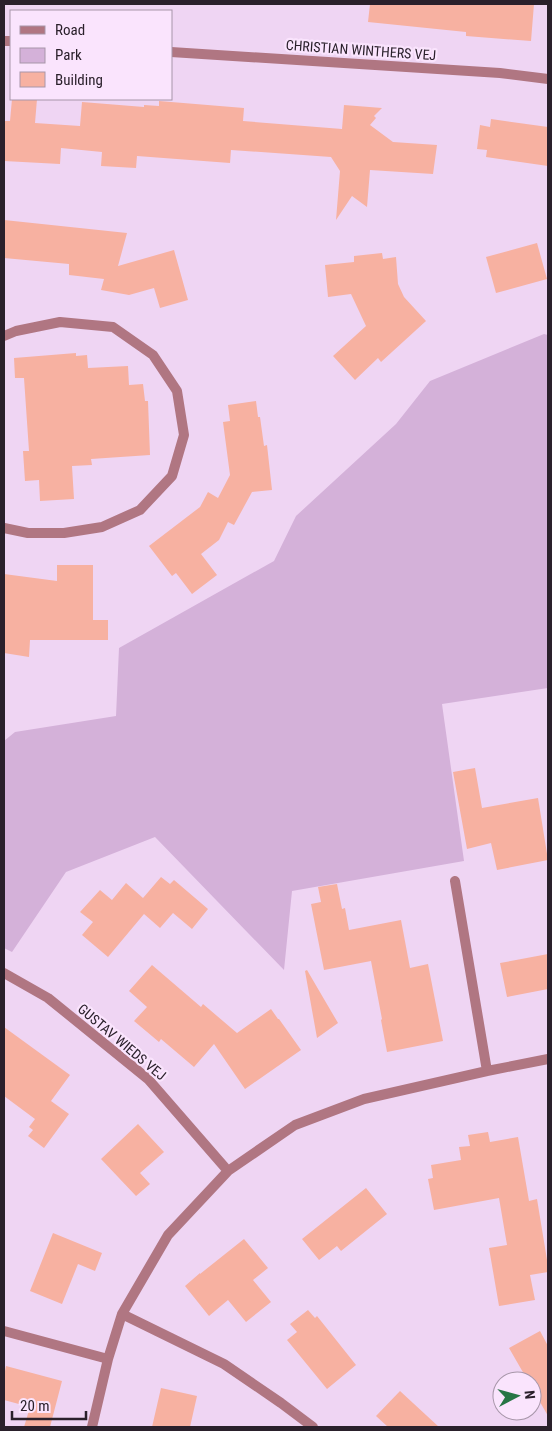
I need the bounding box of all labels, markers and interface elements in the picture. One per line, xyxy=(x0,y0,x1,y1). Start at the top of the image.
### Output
legend xyxy=(10,10,172,100)
text: Road xyxy=(55,21,85,39)
street label: CHRISTIAN WINTHERS VEJ xyxy=(285,37,437,63)
text: Park xyxy=(55,46,82,64)
text: Building xyxy=(55,71,103,89)
street label: GUSTAV WIEDS VEJ xyxy=(75,1001,169,1083)
north arrow xyxy=(492,1371,542,1421)
scale bar xyxy=(12,1388,86,1420)
text: N xyxy=(522,1390,538,1400)
text: 20 m xyxy=(20,1397,50,1415)

